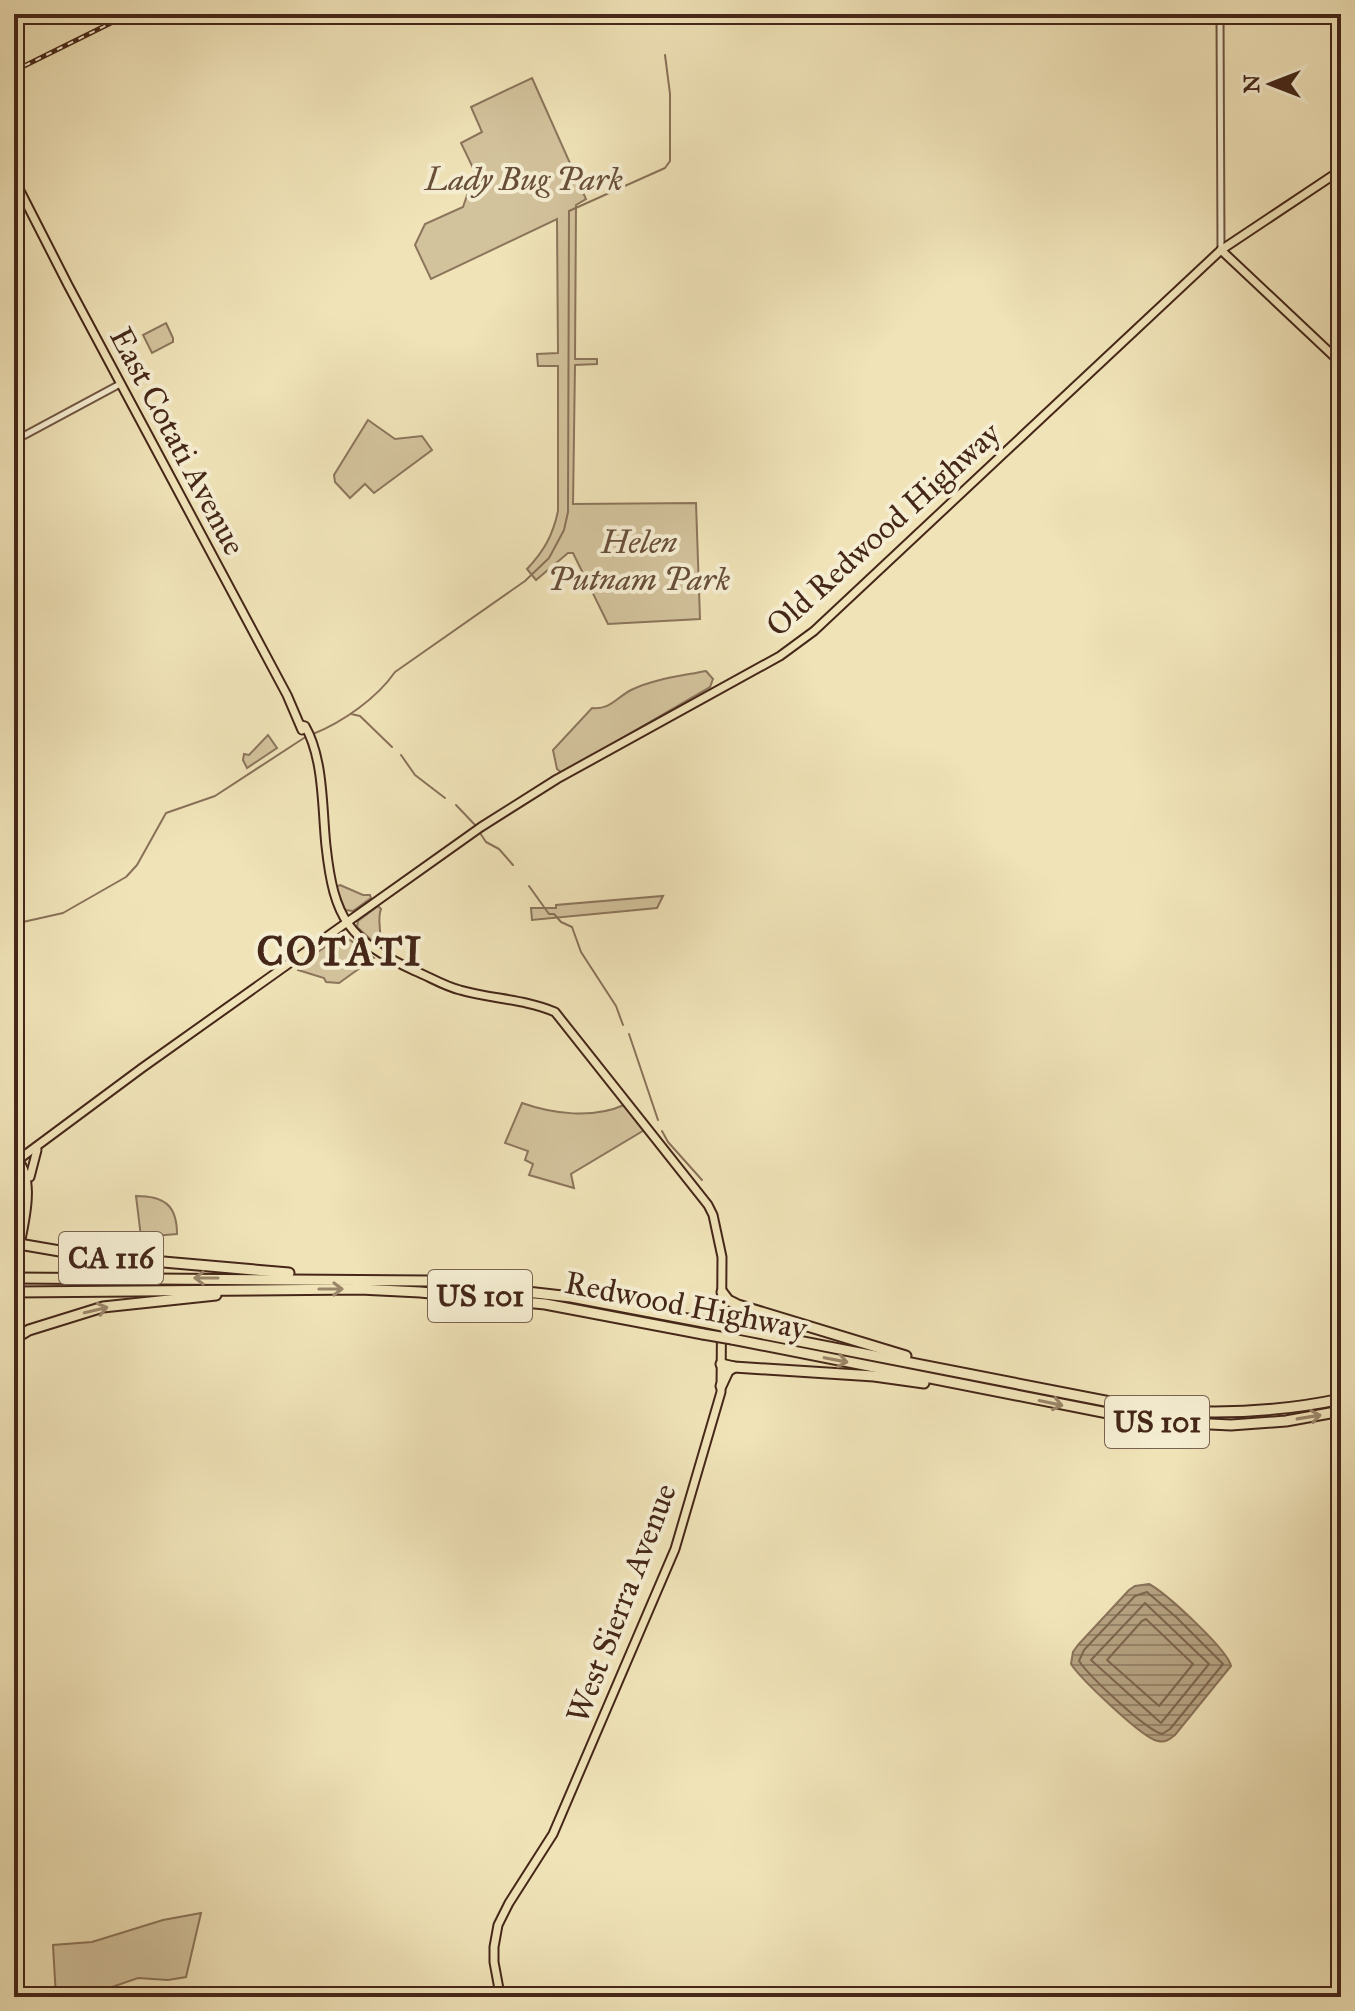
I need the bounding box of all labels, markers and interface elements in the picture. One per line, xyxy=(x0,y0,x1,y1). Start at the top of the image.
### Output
north arrow xyxy=(1231,44,1311,124)
text: N xyxy=(1238,74,1265,93)
park label: Lady Bug Park xyxy=(423,160,623,199)
street label: East Cotati Avenue xyxy=(101,321,254,562)
street label: Old Redwood Highway xyxy=(758,413,1009,645)
park label: Helen Putnam Park xyxy=(548,523,730,599)
district label: COTATI xyxy=(257,927,423,976)
road number: CA 116 xyxy=(59,1232,163,1284)
street label: Redwood Highway xyxy=(562,1263,811,1348)
one-way arrow xyxy=(193,1270,220,1286)
road number: US 101 xyxy=(428,1270,532,1322)
one-way arrow xyxy=(317,1282,344,1297)
one-way arrow xyxy=(83,1302,109,1317)
one-way arrow xyxy=(822,1353,848,1368)
road number: US 101 xyxy=(1105,1396,1209,1448)
one-way arrow xyxy=(1038,1397,1064,1412)
one-way arrow xyxy=(1296,1409,1321,1424)
street label: West Sierra Avenue xyxy=(558,1478,685,1728)

